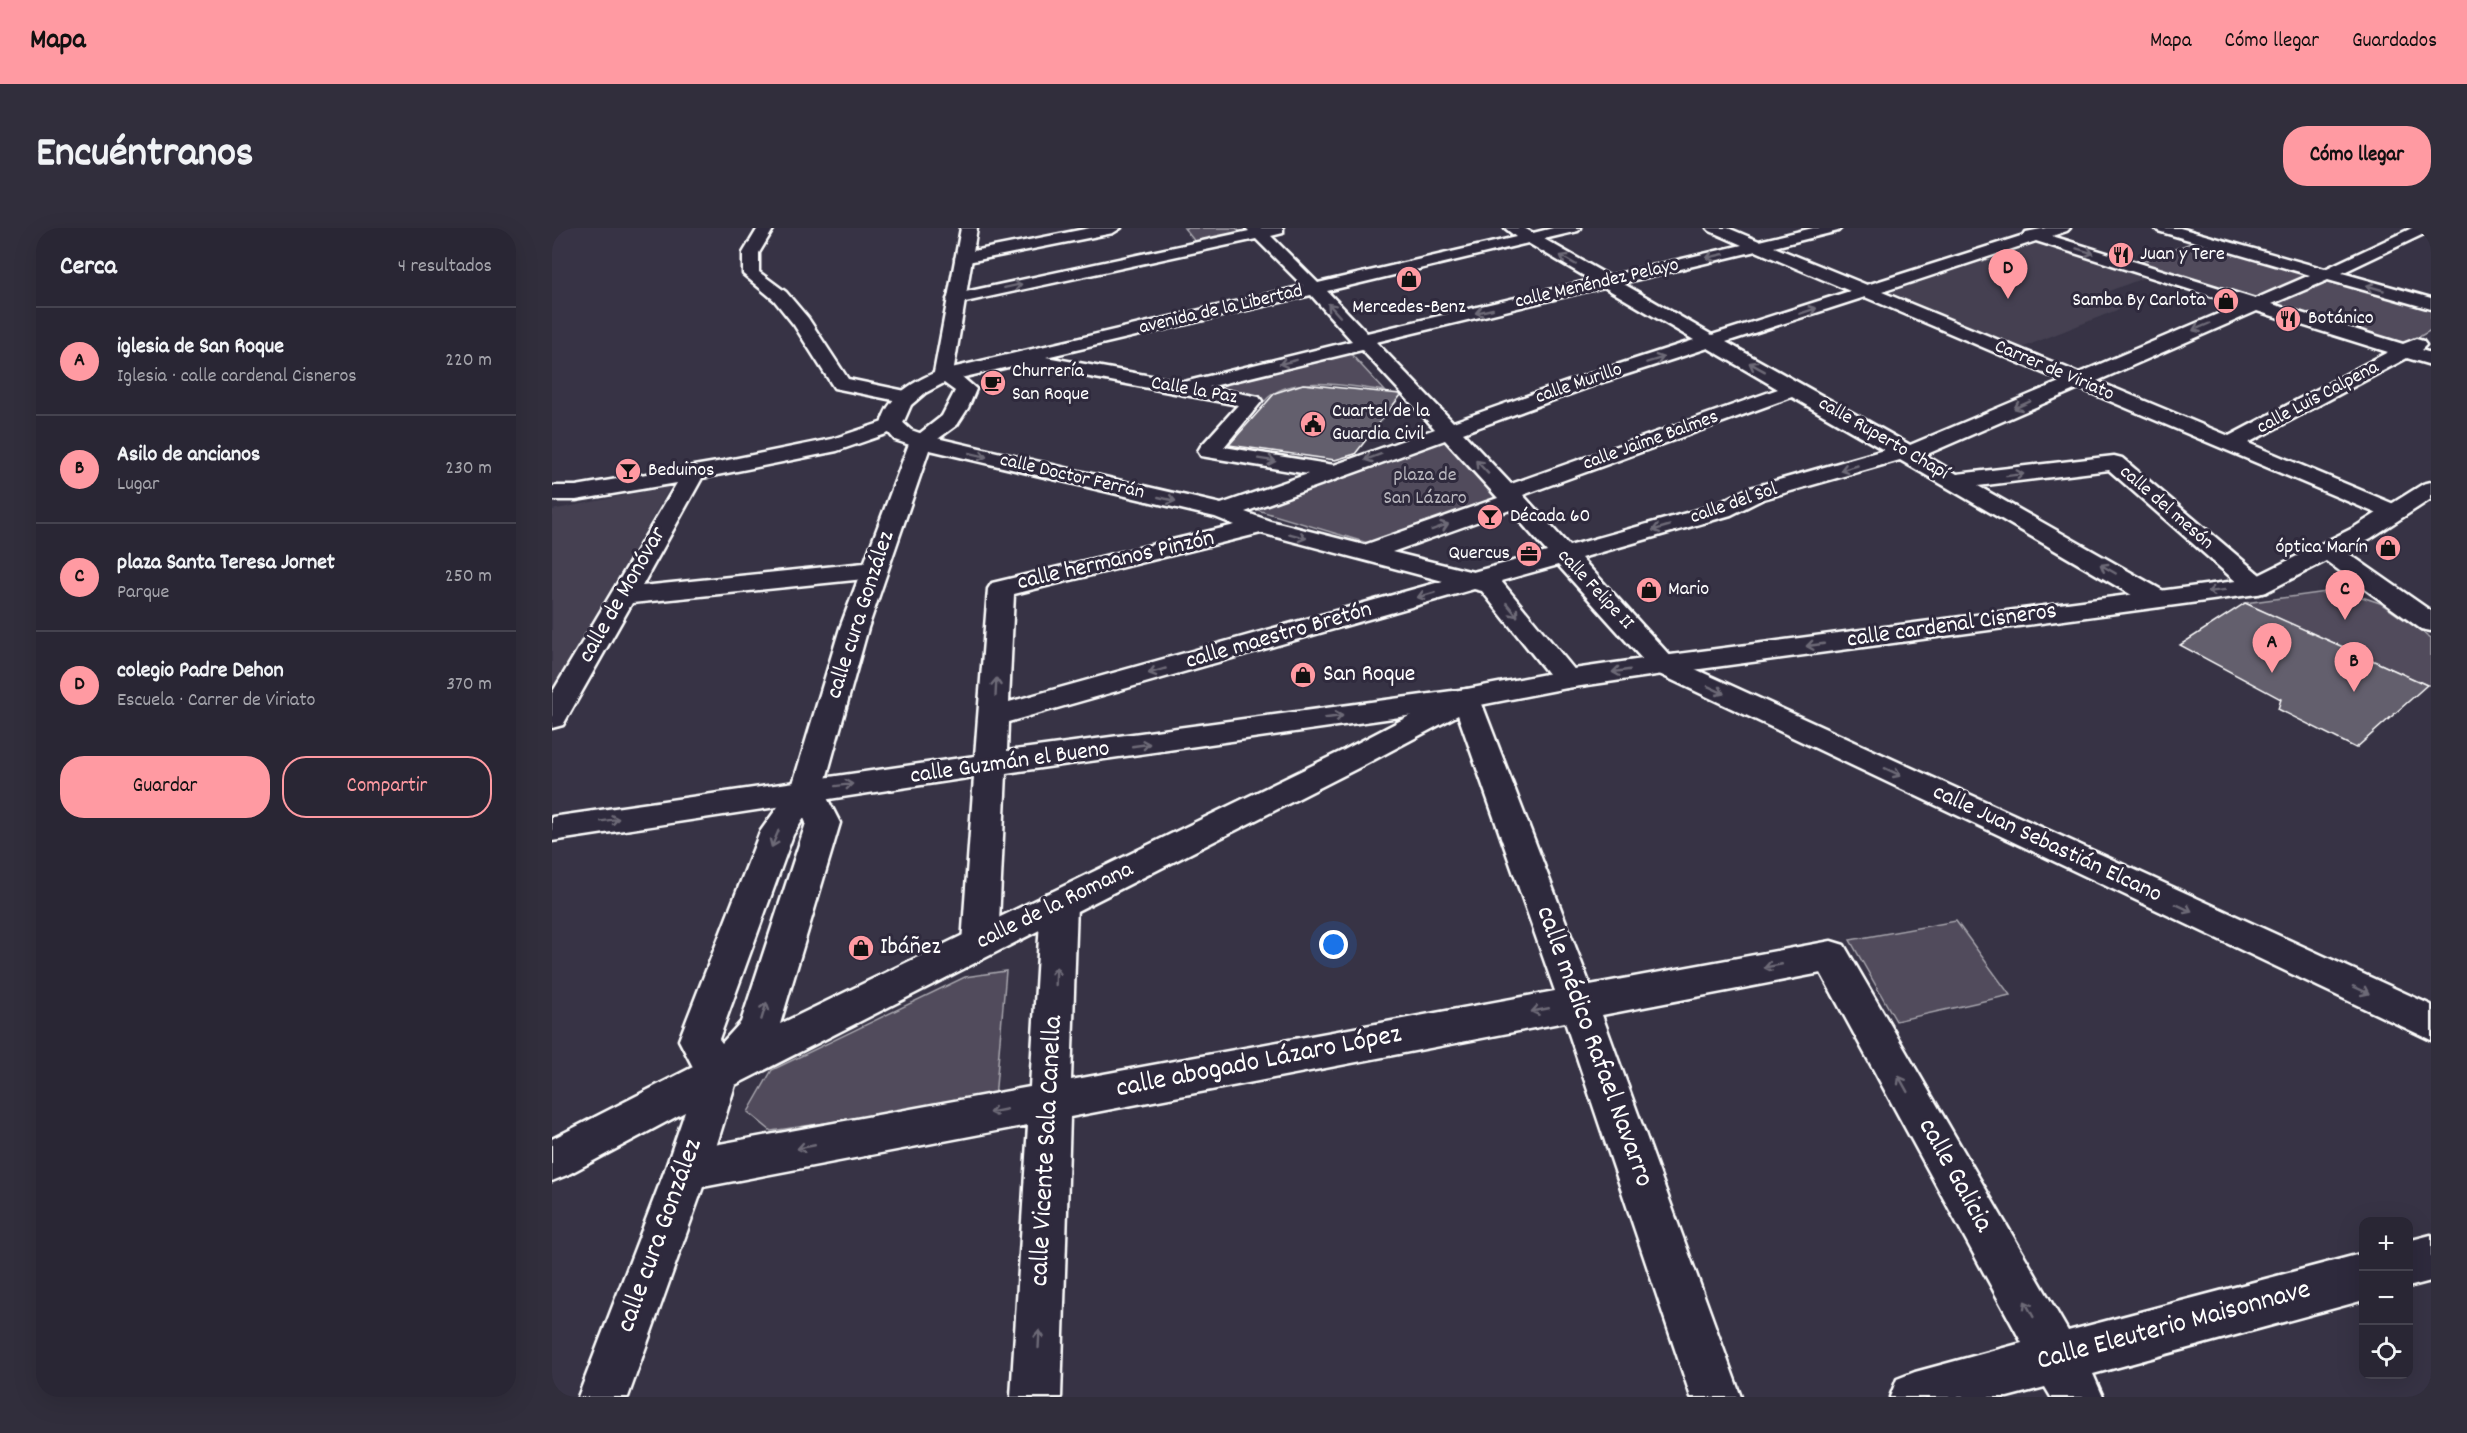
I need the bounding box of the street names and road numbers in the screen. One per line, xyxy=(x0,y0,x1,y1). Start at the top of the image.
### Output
street label: calle Menéndez Pelayo xyxy=(1512,252,1682,316)
street label: avenida de la Libertad xyxy=(1136,278,1306,342)
street label: Carrer de Viriato xyxy=(1990,333,2118,409)
street label: calle Luis Calpena xyxy=(2252,354,2384,442)
street label: calle Murillo xyxy=(1532,356,1626,412)
street label: Calle la Paz xyxy=(1149,370,1240,412)
street label: calle Ruperto Chapí xyxy=(1813,390,1954,488)
street label: calle Jaime Balmes xyxy=(1579,404,1723,478)
street label: calle Doctor Ferrán xyxy=(997,447,1147,507)
street label: calle del mesón xyxy=(2113,459,2219,557)
street label: calle del Sol xyxy=(1687,476,1781,532)
street label: calle de Monóvar xyxy=(570,520,676,669)
street label: calle hermanos Pinzón xyxy=(1014,522,1218,600)
street label: calle cura González xyxy=(818,527,904,703)
street label: calle Felipe II xyxy=(1550,543,1640,637)
street label: calle maestro Bretón xyxy=(1182,593,1376,679)
street label: calle cardenal Cisneros xyxy=(1845,594,2059,658)
street label: calle Guzmán el Bueno xyxy=(908,732,1112,794)
street label: calle Juan Sebastián Elcano xyxy=(1927,776,2167,912)
street label: calle de la Romana xyxy=(971,853,1140,959)
street label: calle médico Rafael Navarro xyxy=(1524,901,1662,1193)
street label: calle Vicente Sala Canella xyxy=(1021,1014,1075,1287)
street label: calle abogado Lázaro López xyxy=(1113,1016,1405,1110)
street label: calle Galicia xyxy=(1906,1112,2002,1241)
street label: calle cura González xyxy=(607,1133,715,1338)
street label: Calle Eleuterio Maisonnave xyxy=(2033,1271,2315,1383)

